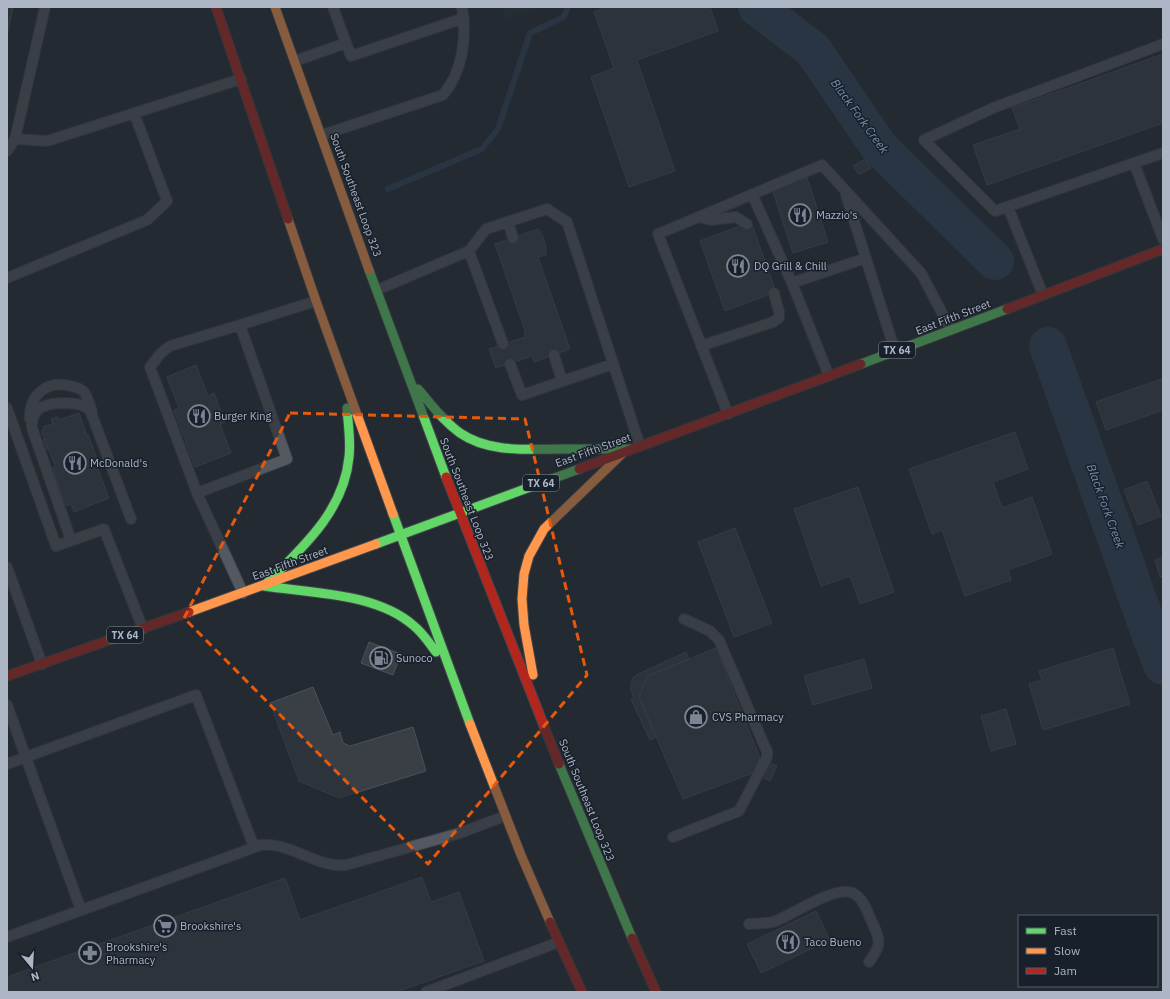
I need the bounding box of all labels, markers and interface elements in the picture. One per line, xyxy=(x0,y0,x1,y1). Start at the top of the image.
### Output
water label: Black Fork Creek xyxy=(828,76,893,157)
street label: South Southeast Loop 323 xyxy=(327,131,385,259)
restaurant icon: Mazzio's xyxy=(787,202,813,228)
place label: Mazzio's xyxy=(816,208,858,222)
restaurant icon: DQ Grill & Chill xyxy=(725,253,751,279)
place label: DQ Grill & Chill xyxy=(754,259,827,273)
street label: East Fifth Street xyxy=(913,296,993,338)
road number: TX 64 xyxy=(879,342,915,358)
restaurant icon: Burger King xyxy=(186,403,212,429)
place label: Burger King xyxy=(214,409,272,423)
street label: East Fifth Street xyxy=(553,430,633,470)
street label: South Southeast Loop 323 xyxy=(437,436,497,562)
restaurant icon: McDonald's xyxy=(62,450,88,476)
place label: McDonald's xyxy=(90,456,148,470)
water label: Black Fork Creek xyxy=(1084,462,1128,551)
road number: TX 64 xyxy=(523,475,559,491)
street label: East Fifth Street xyxy=(250,543,330,583)
road number: TX 64 xyxy=(107,627,143,643)
fuel station icon: Sunoco xyxy=(368,645,394,671)
place label: Sunoco xyxy=(396,651,433,665)
shop icon: CVS Pharmacy xyxy=(683,704,709,730)
place label: CVS Pharmacy xyxy=(712,710,784,724)
street label: South Southeast Loop 323 xyxy=(556,737,618,863)
supermarket icon: Brookshire's xyxy=(152,913,178,939)
legend xyxy=(1018,915,1158,987)
place label: Brookshire's xyxy=(180,919,241,933)
text: Fast xyxy=(1054,923,1077,938)
restaurant icon: Taco Bueno xyxy=(775,929,801,955)
place label: Taco Bueno xyxy=(804,935,862,949)
pharmacy icon: Brookshire's Pharmacy xyxy=(77,940,103,966)
place label: Brookshire's Pharmacy xyxy=(106,940,167,967)
text: Slow xyxy=(1054,943,1080,958)
north arrow xyxy=(12,947,52,987)
text: Jam xyxy=(1054,963,1077,978)
text: N xyxy=(29,969,41,984)

